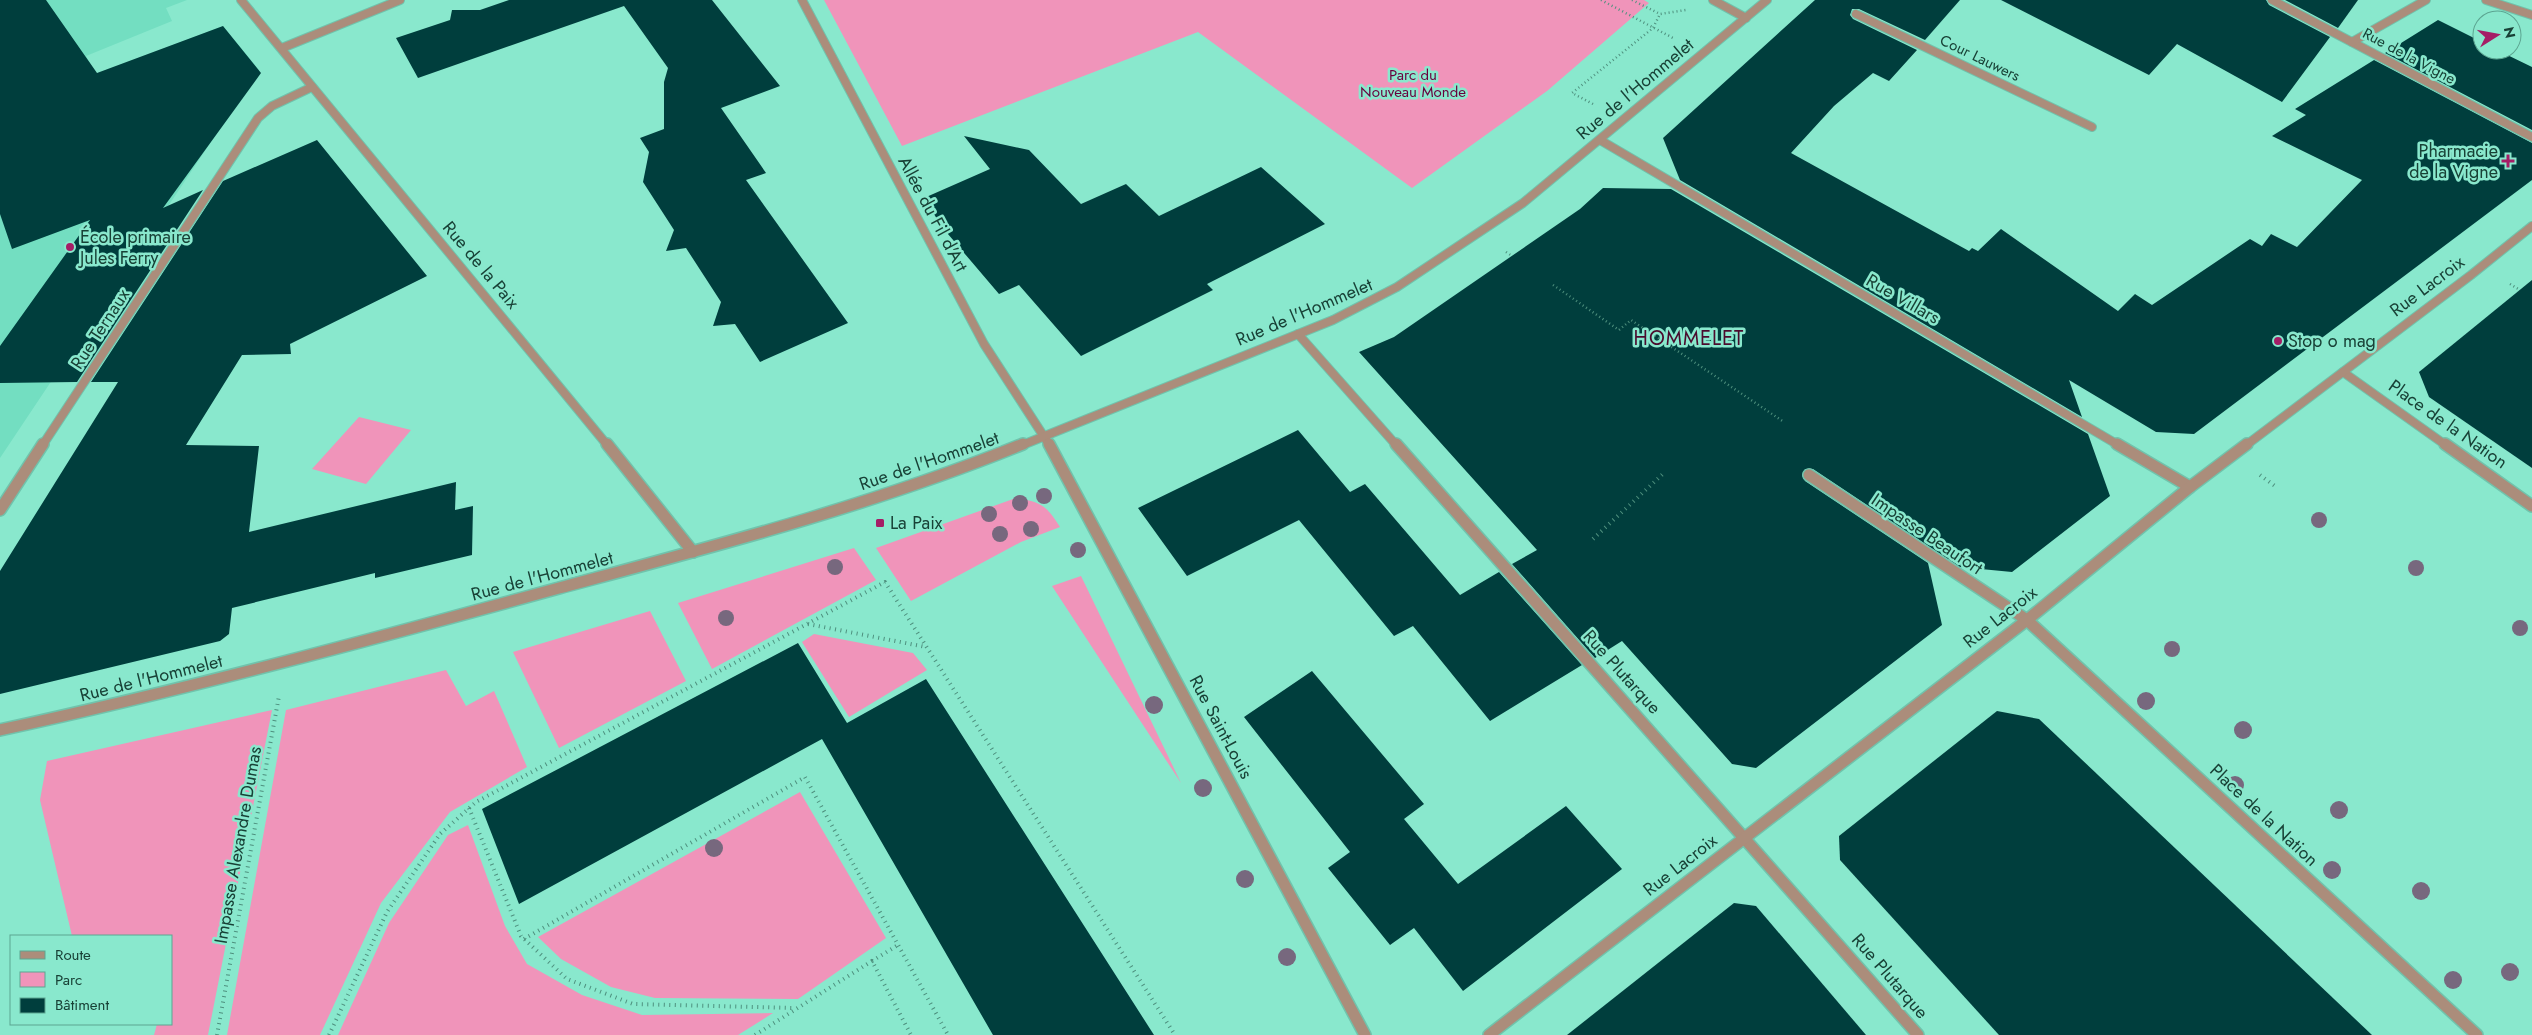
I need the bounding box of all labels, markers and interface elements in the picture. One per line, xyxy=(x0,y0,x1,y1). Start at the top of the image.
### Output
north arrow xyxy=(2472,10,2522,60)
street label: Rue de la Vigne xyxy=(2359,22,2460,90)
text: N xyxy=(2499,25,2521,40)
street label: Cour Lauwers xyxy=(1936,29,2024,87)
street label: Rue de l'Hommelet xyxy=(1571,32,1700,146)
park label: Parc du Nouveau Monde xyxy=(1360,64,1466,103)
place label: Pharmacie de la Vigne xyxy=(2409,138,2498,185)
street label: Allée du Fil d'Art xyxy=(892,152,975,277)
marker: Pharmacie de la Vigne xyxy=(2502,155,2514,167)
street label: Rue de la Paix xyxy=(436,215,526,315)
place label: École primaire Jules Ferry xyxy=(78,224,191,271)
marker: École primaire Jules Ferry xyxy=(64,241,76,253)
street label: Rue Lacroix xyxy=(2384,249,2470,323)
street label: Rue Villars xyxy=(1861,267,1945,331)
street label: Rue de l'Hommelet xyxy=(1232,271,1377,353)
street label: Rue Ternaux xyxy=(64,283,136,374)
district label: HOMMELET xyxy=(1634,324,1744,353)
place label: Stop o mag xyxy=(2288,328,2376,354)
marker: Stop o mag xyxy=(2272,335,2284,347)
street label: Place de la Nation xyxy=(2383,373,2513,475)
street label: Rue de l'Hommelet xyxy=(856,425,1003,497)
street label: Impasse Beaufort xyxy=(1866,487,1988,581)
place label: La Paix xyxy=(890,510,943,536)
marker: La Paix xyxy=(874,517,886,529)
street label: Rue de l'Hommelet xyxy=(468,544,617,607)
street label: Rue Lacroix xyxy=(1958,580,2043,654)
street label: Rue Plutarque xyxy=(1577,624,1667,720)
street label: Rue de l'Hommelet xyxy=(77,648,226,708)
street label: Rue Saint-Louis xyxy=(1183,670,1259,784)
street label: Impasse Alexandre Dumas xyxy=(208,744,268,946)
street label: Place de la Nation xyxy=(2204,758,2324,872)
street label: Rue Lacroix xyxy=(1638,828,1723,902)
street label: Rue Plutarque xyxy=(1846,928,1934,1024)
legend xyxy=(10,935,172,1025)
text: Route xyxy=(55,944,91,966)
text: Parc xyxy=(55,969,82,991)
text: Bâtiment xyxy=(55,994,109,1016)

